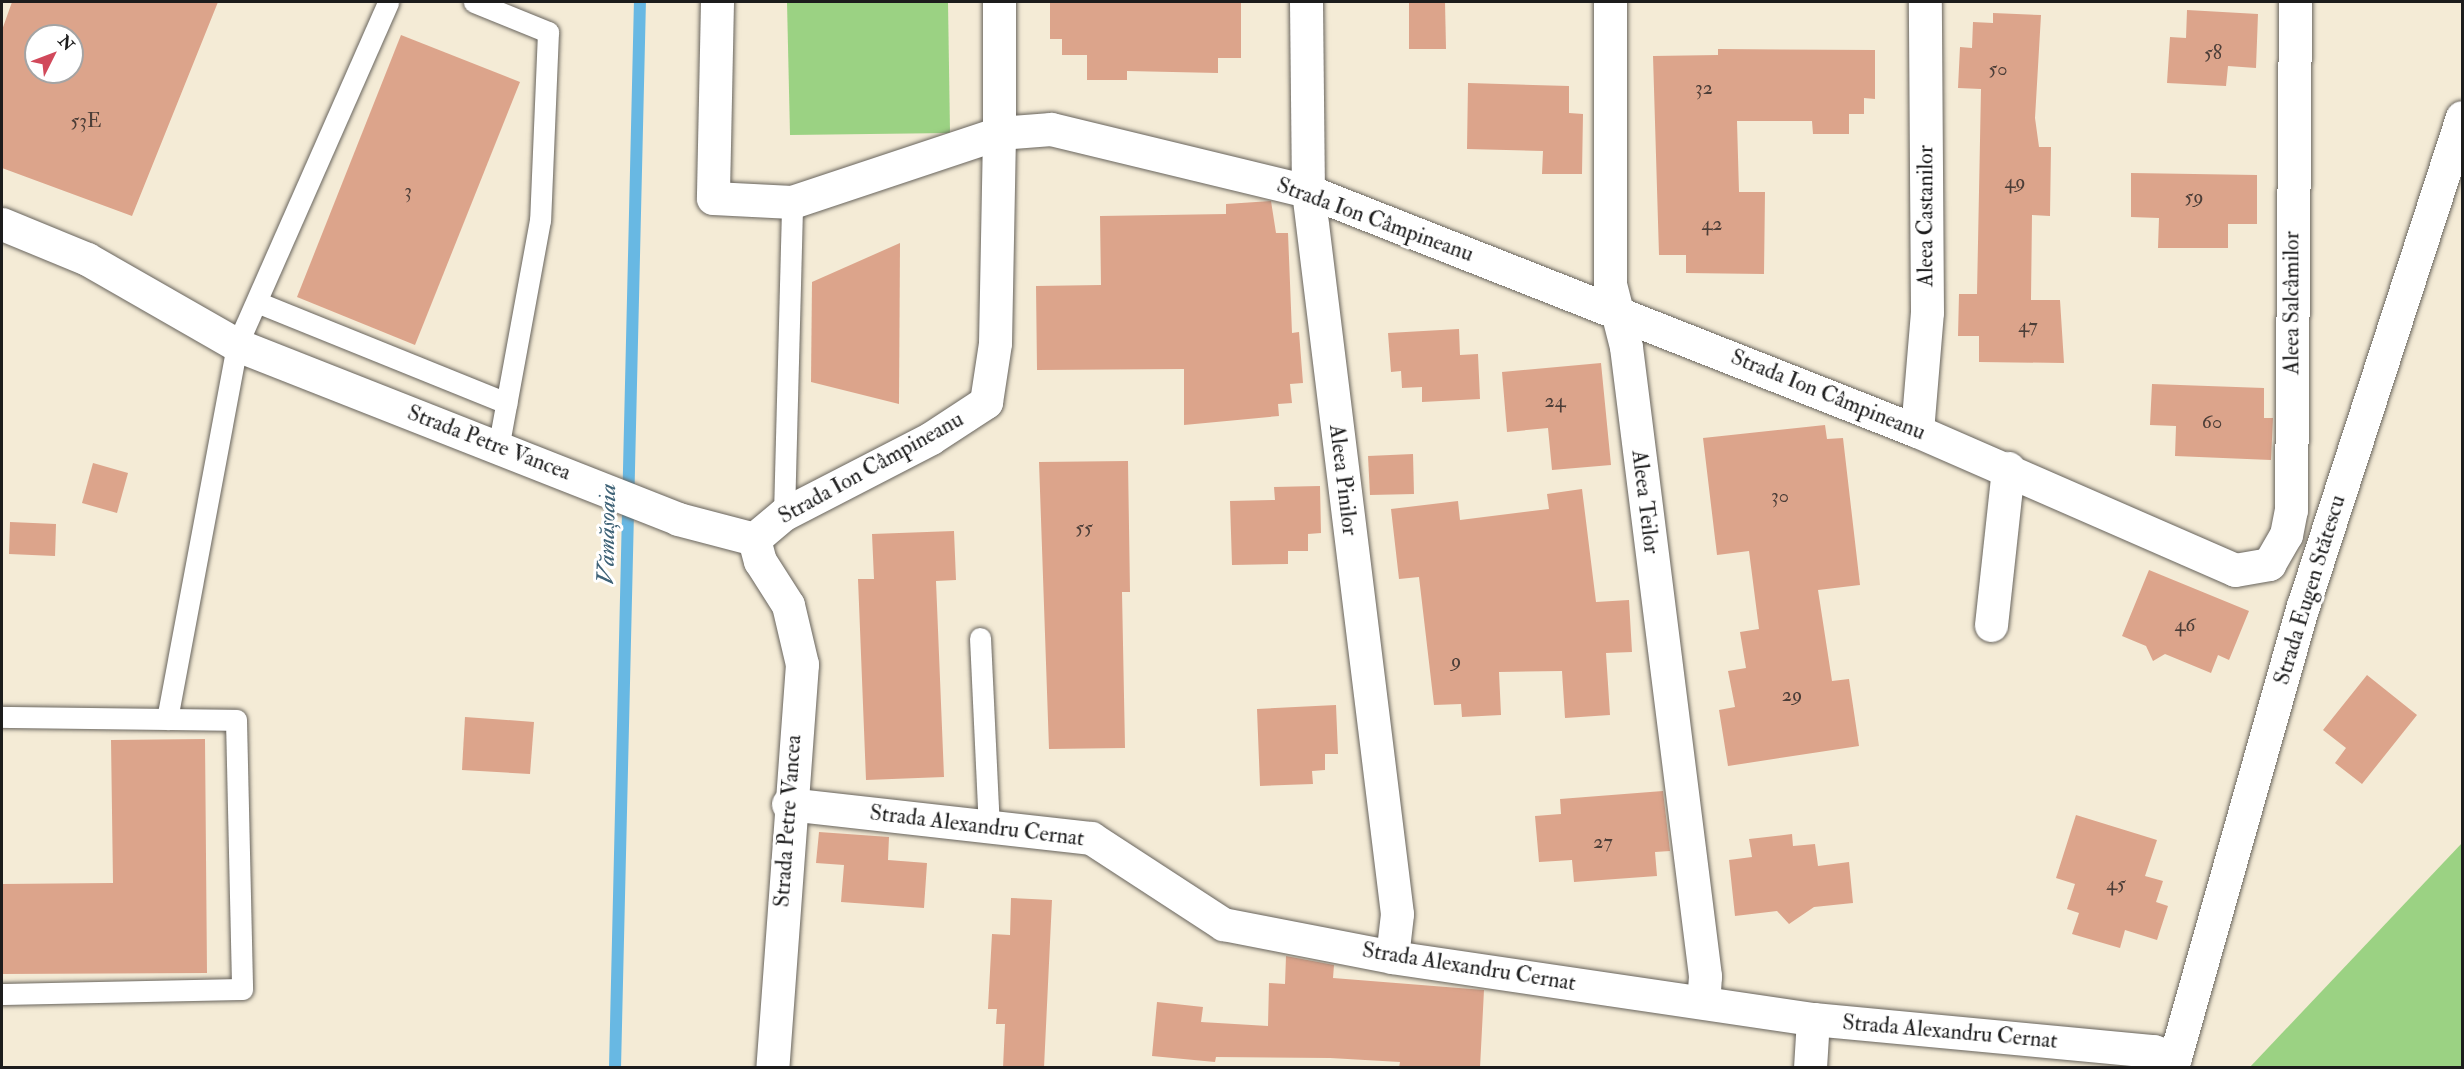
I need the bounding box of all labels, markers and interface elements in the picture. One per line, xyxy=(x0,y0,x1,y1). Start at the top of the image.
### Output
north arrow xyxy=(24,24,84,84)
text: N xyxy=(54,31,78,55)
house number: 58 xyxy=(2204,40,2222,64)
house number: 50 xyxy=(1989,56,2007,80)
house number: 32 xyxy=(1695,75,1713,99)
house number: 53E xyxy=(71,108,101,132)
street label: Aleea Castanilor xyxy=(1913,145,1939,287)
house number: 49 xyxy=(2004,169,2026,193)
street label: Strada Ion Câmpineanu xyxy=(1273,172,1477,268)
house number: 3 xyxy=(404,178,412,202)
house number: 59 xyxy=(2184,184,2204,208)
house number: 42 xyxy=(1702,211,1722,235)
street label: Aleea Salcâmilor xyxy=(2279,231,2305,375)
house number: 47 xyxy=(2018,313,2038,337)
street label: Strada Ion Câmpineanu xyxy=(1727,344,1929,446)
house number: 24 xyxy=(1545,388,1565,412)
street label: Strada Petre Vancea xyxy=(404,400,574,486)
street label: Strada Ion Câmpineanu xyxy=(774,406,968,530)
house number: 60 xyxy=(2202,409,2222,433)
street label: Aleea Pinilor xyxy=(1323,423,1363,537)
street label: Aleea Teilor xyxy=(1626,449,1664,555)
water label: Vămășoaia xyxy=(592,483,622,585)
house number: 30 xyxy=(1771,483,1789,507)
street label: Strada Eugen Stătescu xyxy=(2269,492,2351,688)
house number: 55 xyxy=(1075,515,1093,539)
house number: 46 xyxy=(2175,612,2195,636)
house number: 9 xyxy=(1451,648,1461,672)
house number: 29 xyxy=(1782,682,1802,706)
street label: Strada Petre Vancea xyxy=(769,734,807,908)
street label: Strada Alexandru Cernat xyxy=(868,800,1086,852)
house number: 27 xyxy=(1593,829,1613,853)
house number: 45 xyxy=(2106,871,2126,895)
street label: Strada Alexandru Cernat xyxy=(1360,937,1578,997)
street label: Strada Alexandru Cernat xyxy=(1841,1009,2059,1055)

